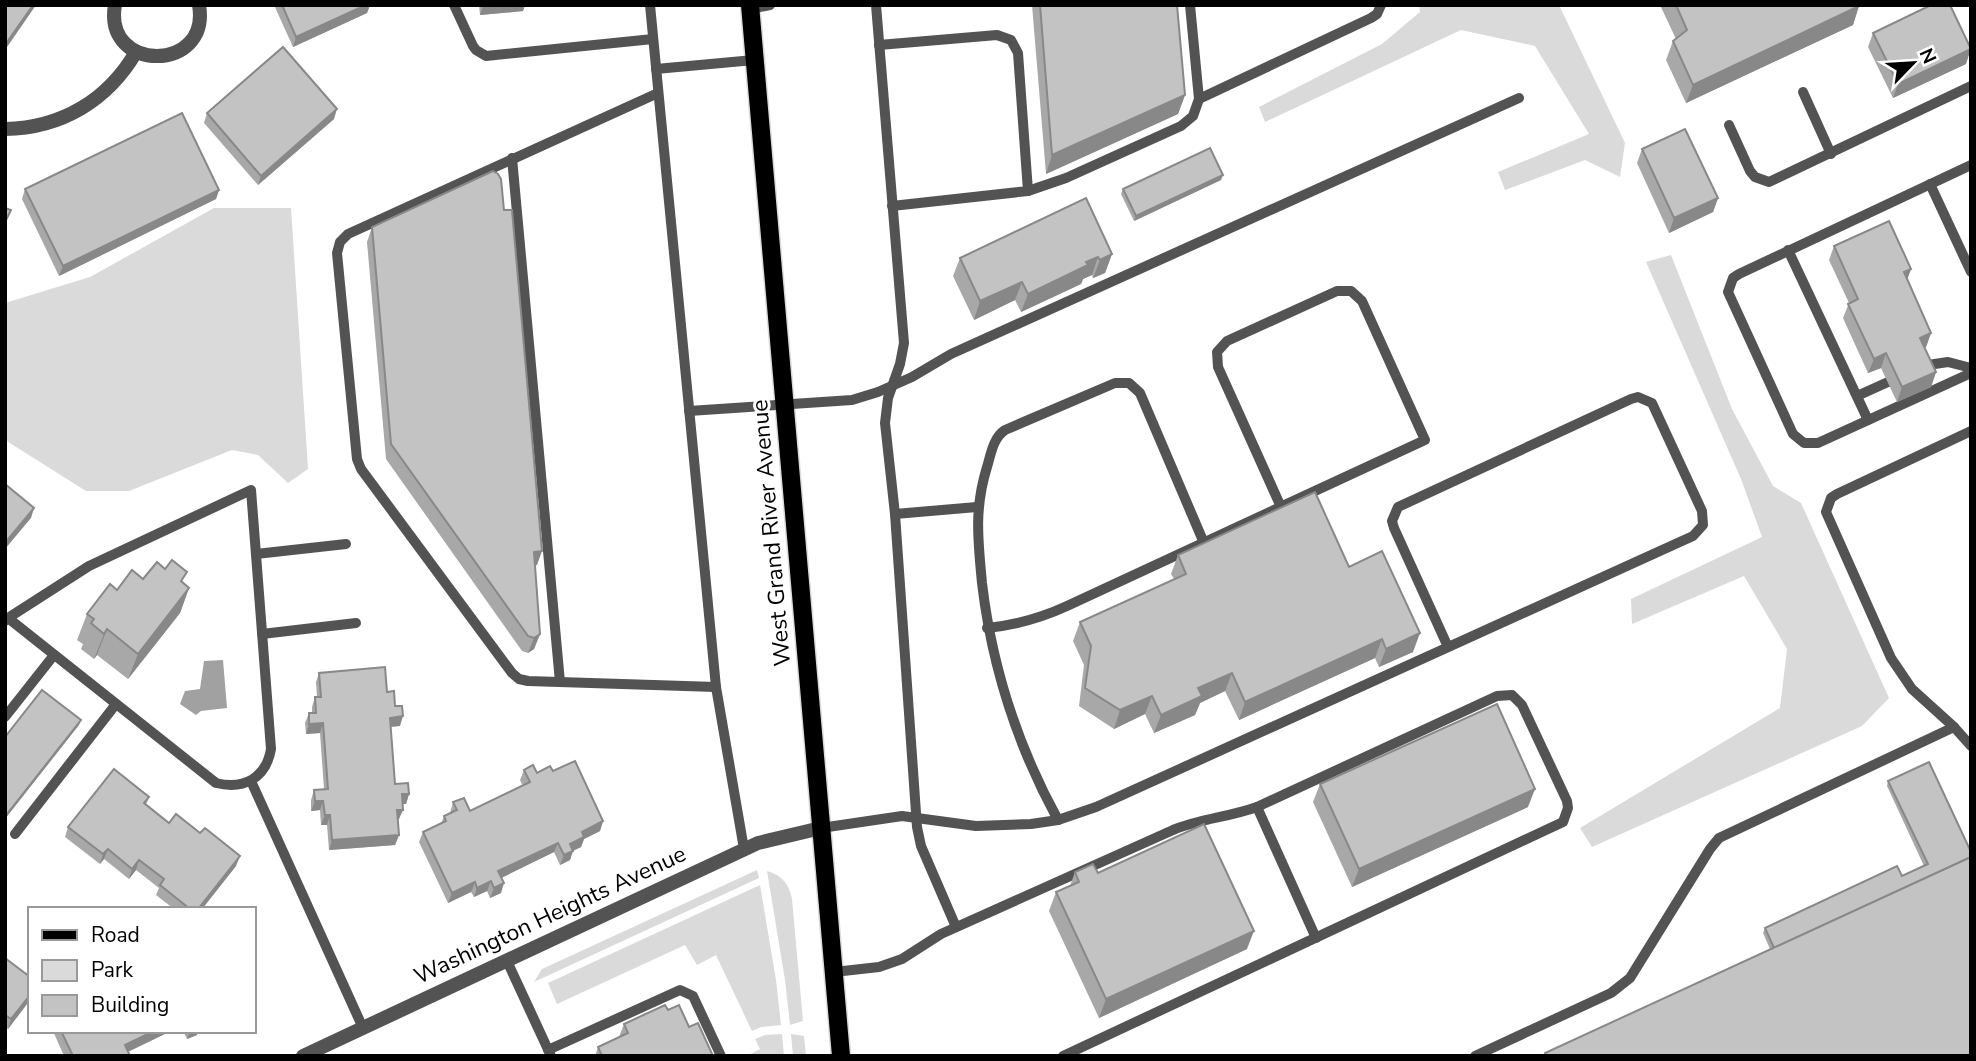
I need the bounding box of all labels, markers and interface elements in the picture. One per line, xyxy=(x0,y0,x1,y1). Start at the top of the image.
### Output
north arrow xyxy=(1878,28,1948,98)
text: N xyxy=(1913,44,1942,68)
street label: West Grand River Avenue xyxy=(744,398,798,668)
street label: Washington Heights Avenue xyxy=(409,838,691,992)
legend xyxy=(28,907,256,1033)
text: Road xyxy=(91,921,140,949)
text: Park xyxy=(91,956,133,984)
text: Building xyxy=(91,991,169,1019)

